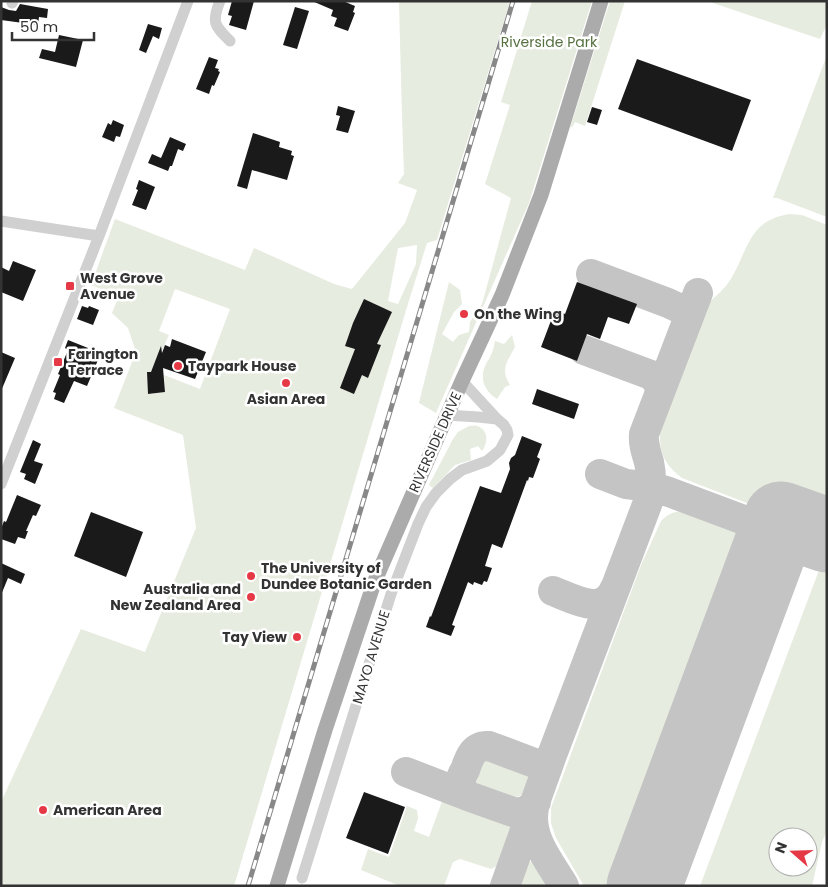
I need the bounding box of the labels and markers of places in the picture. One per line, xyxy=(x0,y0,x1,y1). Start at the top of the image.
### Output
place label: West Grove Avenue xyxy=(80,268,163,304)
marker: West Grove Avenue xyxy=(64,280,76,292)
place label: On the Wing xyxy=(474,304,562,324)
marker: On the Wing xyxy=(458,308,470,320)
place label: Farington Terrace xyxy=(68,344,138,380)
marker: Farington Terrace xyxy=(52,356,64,368)
place label: Taypark House xyxy=(188,356,297,376)
marker: Taypark House xyxy=(172,360,184,372)
marker: Asian Area xyxy=(280,377,292,389)
place label: Asian Area xyxy=(247,389,325,409)
place label: The University of Dundee Botanic Garden xyxy=(261,558,432,594)
marker: The University of Dundee Botanic Garden xyxy=(245,570,257,582)
place label: Australia and New Zealand Area xyxy=(110,579,241,615)
marker: Australia and New Zealand Area xyxy=(245,591,257,603)
place label: Tay View xyxy=(222,627,288,647)
marker: Tay View xyxy=(291,631,303,643)
place label: American Area xyxy=(53,800,162,820)
marker: American Area xyxy=(37,804,49,816)

